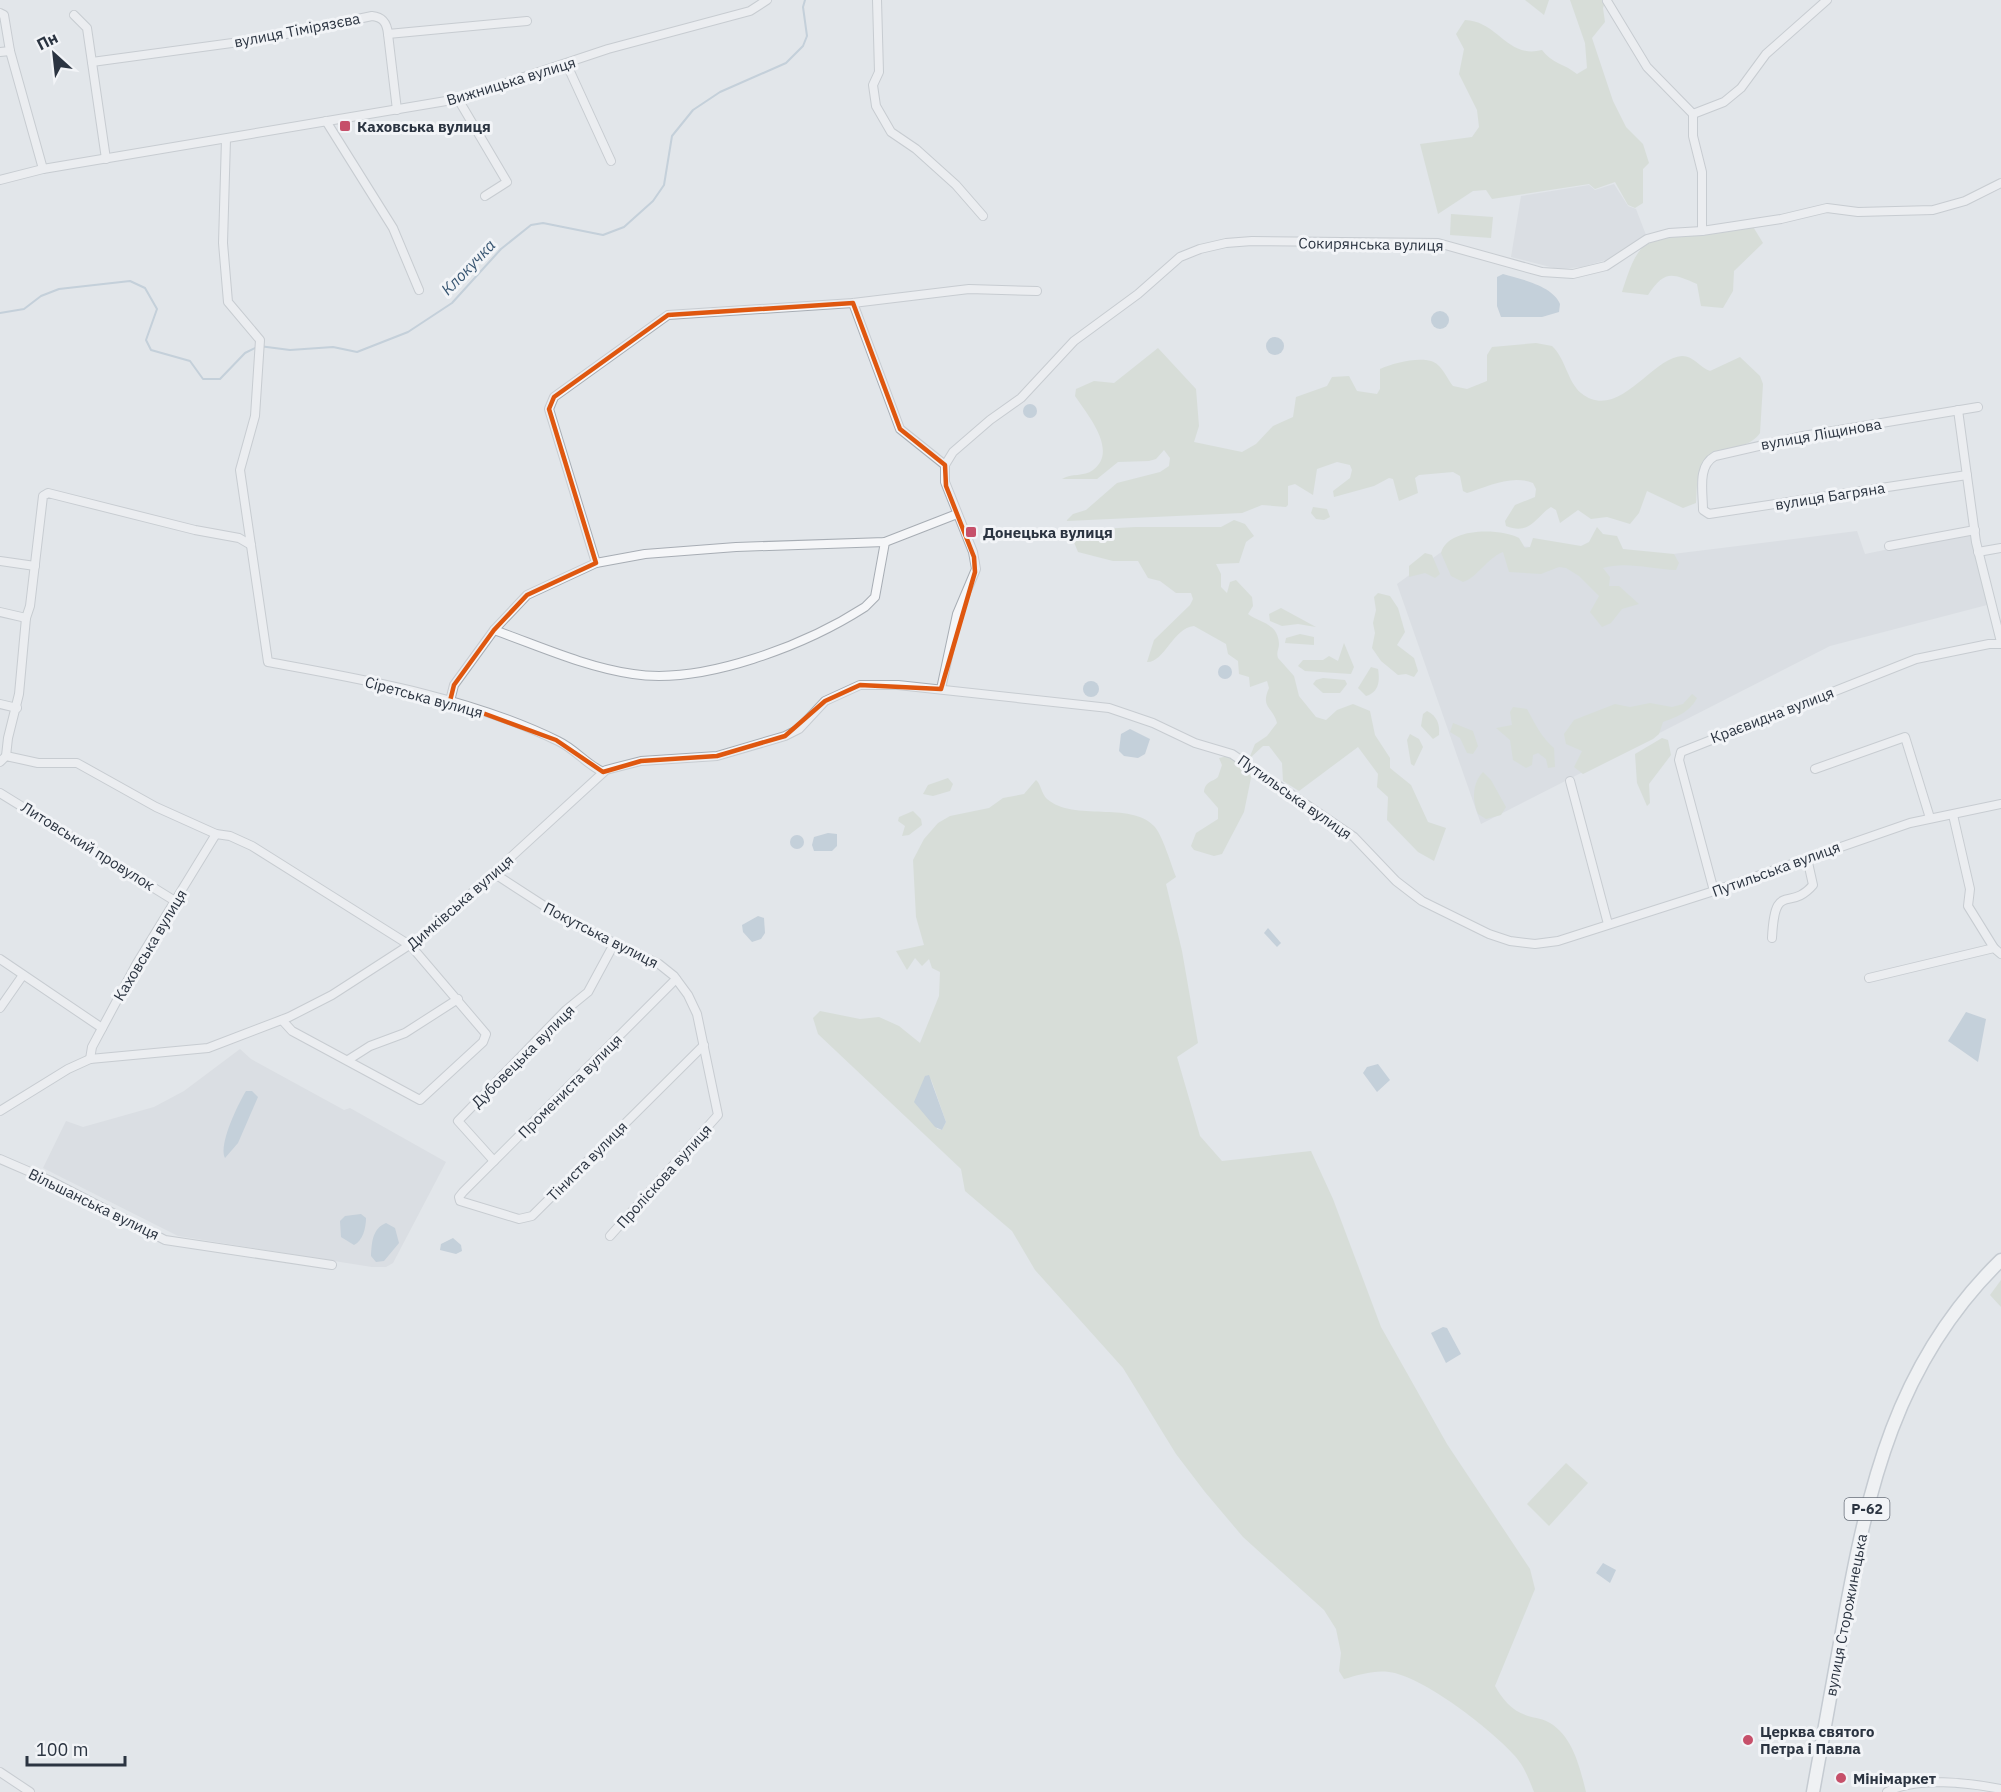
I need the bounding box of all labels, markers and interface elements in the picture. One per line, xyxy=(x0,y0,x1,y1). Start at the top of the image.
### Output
street label: вулиця Тімірязєва xyxy=(232,8,362,52)
north arrow xyxy=(24,24,84,84)
text: Пн xyxy=(33,27,61,54)
street label: Вижницька вулиця xyxy=(444,52,578,110)
place label: Каховська вулиця xyxy=(357,117,491,136)
marker: Каховська вулиця xyxy=(338,119,352,133)
street label: Сокирянська вулиця xyxy=(1298,233,1444,255)
water label: Клокучка xyxy=(437,235,499,299)
street label: вулиця Ліщинова xyxy=(1759,414,1883,454)
street label: вулиця Багряна xyxy=(1774,478,1886,514)
place label: Донецька вулиця xyxy=(983,523,1113,542)
marker: Донецька вулиця xyxy=(964,525,978,539)
street label: Сіретська вулиця xyxy=(363,672,485,722)
street label: Краєвидна вулиця xyxy=(1708,683,1836,747)
street label: Путильська вулиця xyxy=(1234,751,1356,843)
street label: Литовський провулок xyxy=(18,797,158,895)
street label: Путильська вулиця xyxy=(1709,837,1843,901)
street label: Димківська вулиця xyxy=(403,850,517,954)
street label: Каховська вулиця xyxy=(109,886,191,1004)
street label: Покутська вулиця xyxy=(540,898,662,972)
street label: Дубовецька вулиця xyxy=(467,1000,579,1112)
street label: Промениста вулиця xyxy=(514,1030,626,1142)
street label: Тіниста вулиця xyxy=(543,1117,631,1205)
street label: Проліскова вулиця xyxy=(612,1120,716,1232)
street label: Вільшанська вулиця xyxy=(25,1164,163,1244)
road number: Р-62 xyxy=(1844,1498,1890,1520)
street label: вулиця Сторожинецька xyxy=(1821,1532,1871,1698)
place label: Церква святого Петра і Павла xyxy=(1760,1722,1875,1758)
scale bar xyxy=(27,1729,124,1767)
marker: Церква святого Петра і Павла xyxy=(1741,1733,1755,1747)
text: 100 m xyxy=(36,1738,88,1761)
place label: Мінімаркет xyxy=(1853,1769,1937,1788)
marker: Мінімаркет xyxy=(1834,1771,1848,1785)

